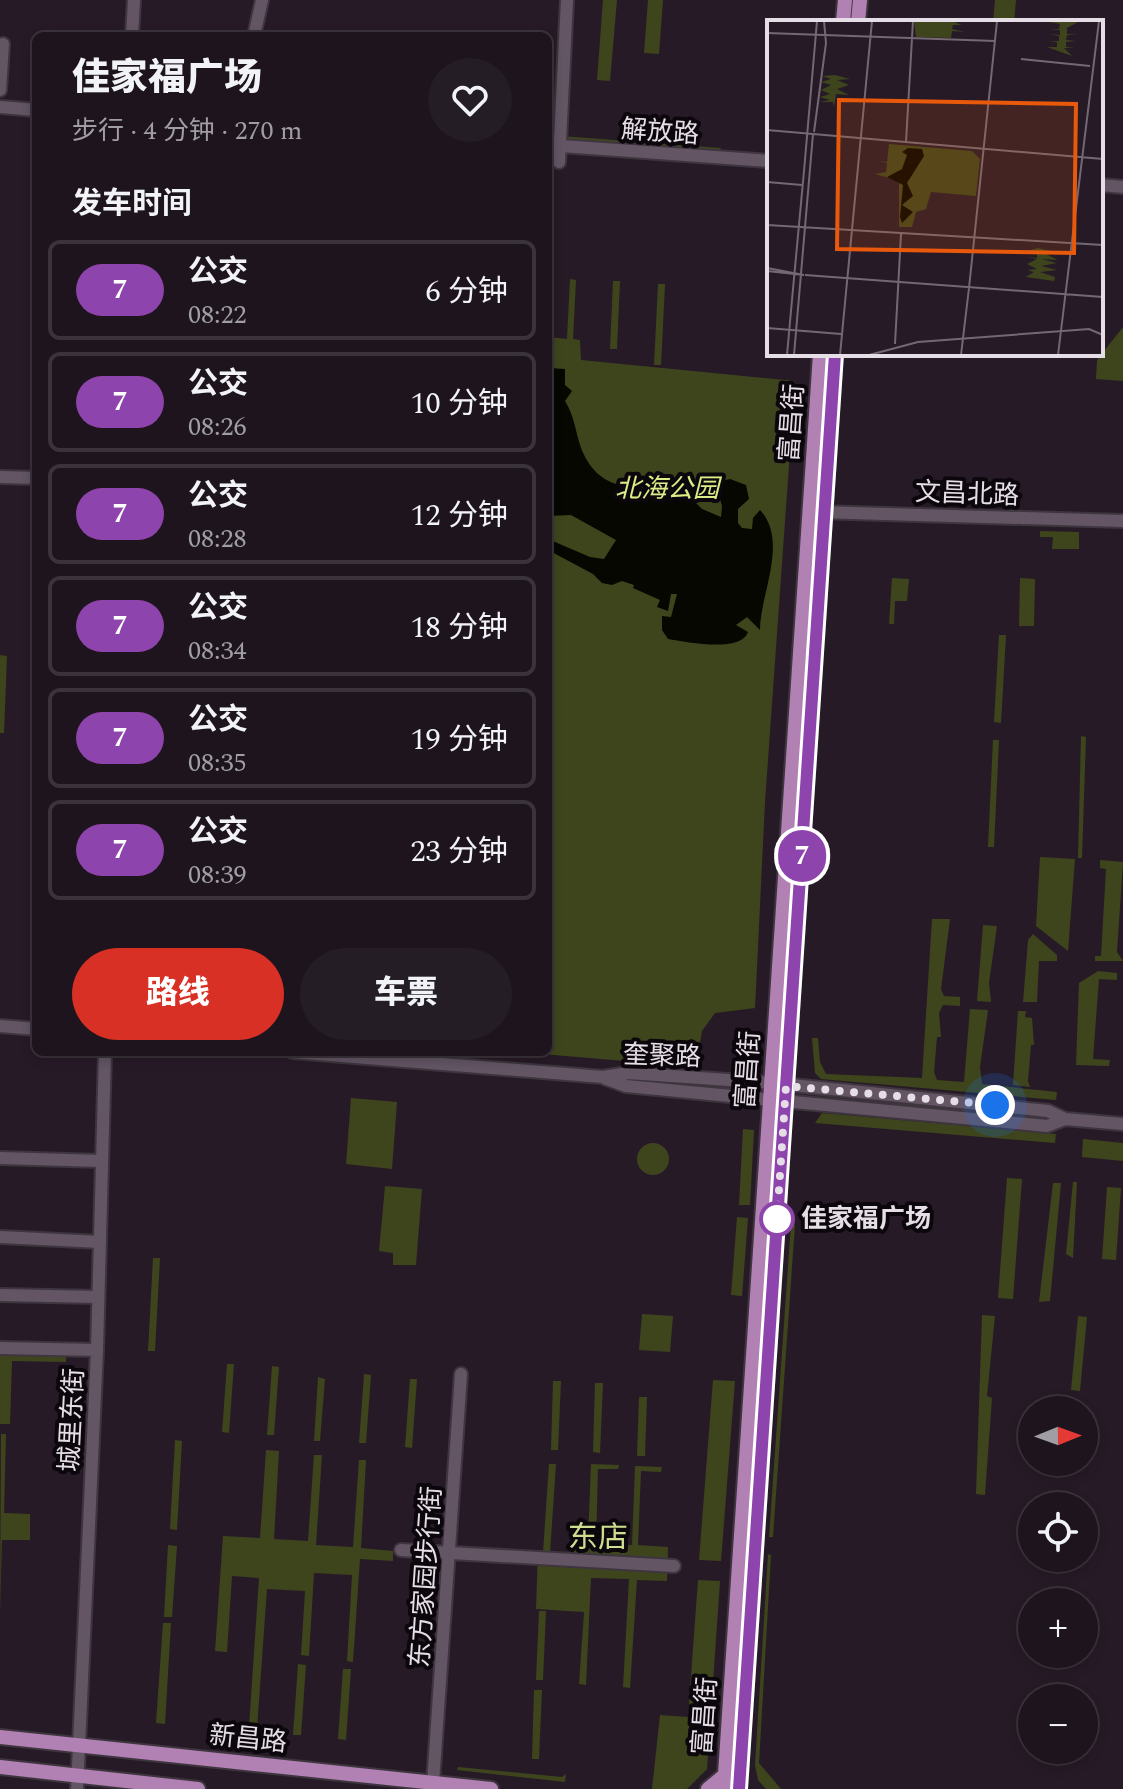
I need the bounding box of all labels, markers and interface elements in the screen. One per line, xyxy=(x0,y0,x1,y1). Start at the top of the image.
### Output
inset map xyxy=(767,20,1103,356)
text: 佳家福广场 xyxy=(72,50,262,108)
button: heart xyxy=(428,58,512,142)
street label: 解放路 xyxy=(620,109,700,155)
text: 步行 · 4 分钟 · 270 m xyxy=(72,111,302,151)
text: 发车时间 xyxy=(72,181,192,227)
text: 公交 xyxy=(188,249,248,295)
text: 7 xyxy=(112,268,128,311)
text: 6 分钟 xyxy=(426,269,508,315)
text: 08:22 xyxy=(188,295,247,335)
text: 公交 xyxy=(188,361,248,407)
text: 7 xyxy=(112,380,128,423)
text: 10 分钟 xyxy=(411,381,508,427)
street label: 富昌街 xyxy=(769,383,815,463)
text: 08:26 xyxy=(188,407,247,447)
park label: 北海公园 xyxy=(615,469,723,509)
street label: 文昌北路 xyxy=(914,472,1020,516)
text: 公交 xyxy=(188,473,248,519)
text: 7 xyxy=(112,492,128,535)
text: 12 分钟 xyxy=(411,493,508,539)
text: 08:28 xyxy=(188,519,247,559)
text: 公交 xyxy=(188,585,248,631)
text: 7 xyxy=(112,604,128,647)
text: 18 分钟 xyxy=(411,605,508,651)
text: 08:34 xyxy=(188,631,247,671)
text: 公交 xyxy=(188,697,248,743)
text: 7 xyxy=(112,716,128,759)
text: 19 分钟 xyxy=(411,717,508,763)
text: 08:35 xyxy=(188,743,247,783)
text: 公交 xyxy=(188,809,248,855)
text: 7 xyxy=(112,828,128,871)
text: 23 分钟 xyxy=(411,829,508,875)
line badge: 7 xyxy=(776,830,828,882)
text: 7 xyxy=(794,834,810,877)
text: 08:39 xyxy=(188,855,247,895)
button: 路线 xyxy=(72,948,284,1040)
button: 车票 xyxy=(300,948,512,1040)
street label: 富昌街 xyxy=(725,1030,771,1110)
street label: 奎聚路 xyxy=(622,1035,702,1077)
your location xyxy=(975,1085,1015,1125)
place label: 佳家福广场 xyxy=(801,1199,931,1239)
marker: 佳家福广场 xyxy=(760,1202,794,1236)
street label: 城里东街 xyxy=(49,1367,95,1473)
north arrow xyxy=(1018,1396,1098,1476)
map controls xyxy=(1018,1396,1098,1764)
street label: 东方家园步行街 xyxy=(400,1485,452,1669)
button: locate xyxy=(1018,1492,1098,1572)
district label: 东店 xyxy=(568,1515,628,1561)
button: + xyxy=(1018,1588,1098,1668)
street label: 富昌街 xyxy=(682,1676,728,1756)
button: − xyxy=(1018,1684,1098,1764)
street label: 新昌路 xyxy=(207,1715,289,1763)

